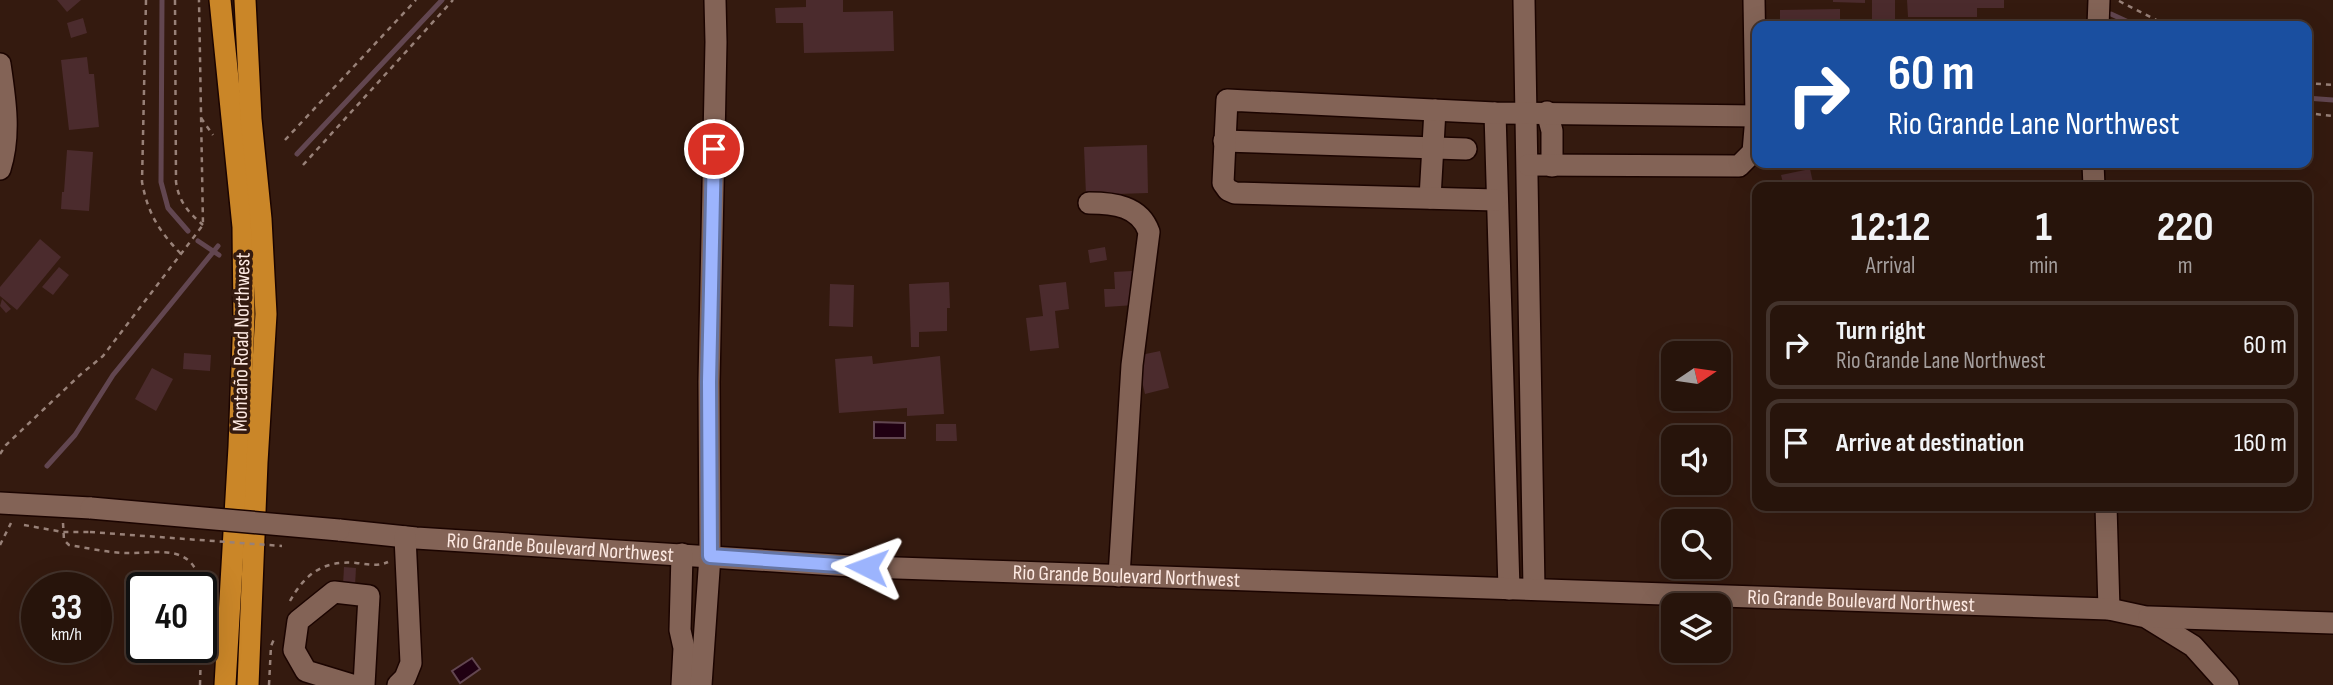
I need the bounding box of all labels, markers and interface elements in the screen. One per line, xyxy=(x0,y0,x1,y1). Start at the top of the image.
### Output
text: 60 m xyxy=(1888,45,1975,104)
icon: right xyxy=(1773,49,1864,140)
text: Rio Grande Lane Northwest xyxy=(1888,105,2180,144)
pin xyxy=(684,119,744,179)
icon: arrive xyxy=(695,130,733,168)
text: 12:12 xyxy=(1851,202,1931,253)
text: 1 xyxy=(2035,202,2052,253)
text: 220 xyxy=(2157,202,2213,253)
street label: Montaño Road Northwest xyxy=(227,252,256,432)
text: Arrival xyxy=(1866,252,1915,280)
text: min xyxy=(2029,252,2058,280)
text: m xyxy=(2178,252,2192,280)
text: Turn right xyxy=(1836,316,1925,347)
icon: right xyxy=(1777,326,1815,364)
text: 60 m xyxy=(2243,330,2287,361)
north arrow xyxy=(1661,341,1731,411)
map controls xyxy=(1661,341,1731,663)
text: Rio Grande Lane Northwest xyxy=(1836,347,2046,375)
icon: arrive xyxy=(1777,424,1815,462)
button: sound xyxy=(1661,425,1731,495)
text: Arrive at destination xyxy=(1836,428,2024,459)
text: 160 m xyxy=(2234,428,2287,459)
button: search xyxy=(1661,509,1731,579)
street label: Rio Grande Boulevard Northwest xyxy=(446,528,675,568)
position arrow xyxy=(830,530,904,604)
street label: Rio Grande Boulevard Northwest xyxy=(1012,560,1241,593)
speed limit sign: 40 xyxy=(126,572,217,663)
street label: Rio Grande Boulevard Northwest xyxy=(1747,585,1975,617)
text: 33 xyxy=(51,587,82,630)
button: layers xyxy=(1661,593,1731,663)
text: km/h xyxy=(51,624,82,645)

